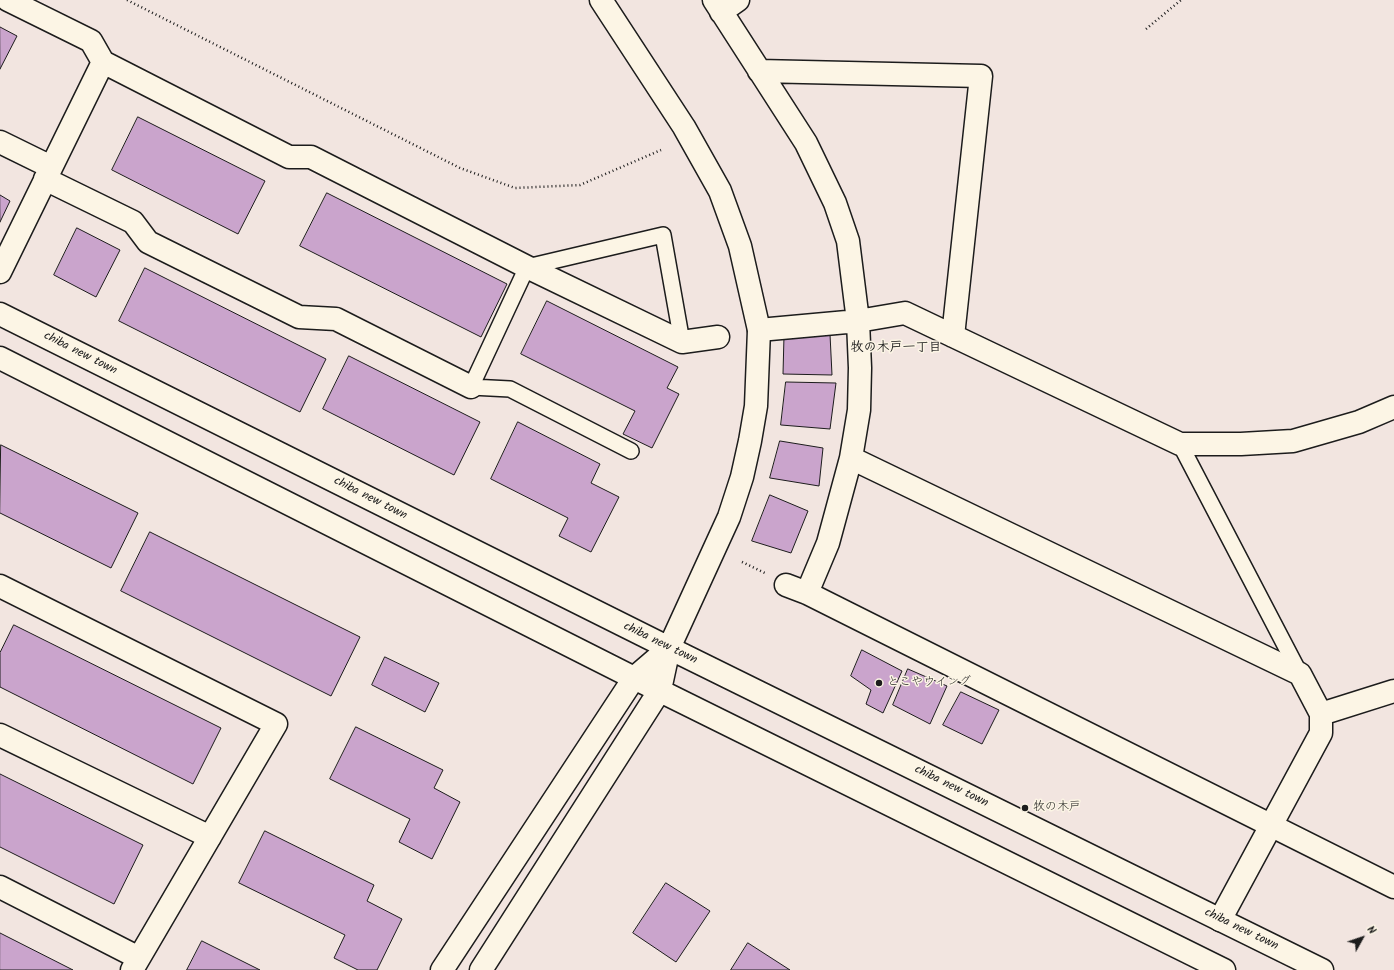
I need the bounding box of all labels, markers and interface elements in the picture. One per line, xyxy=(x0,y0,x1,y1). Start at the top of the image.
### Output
street label: chiba new town xyxy=(41,329,119,379)
district label: 牧の木戸一丁目 xyxy=(851,341,941,357)
street label: chiba new town xyxy=(331,474,409,524)
street label: chiba new town xyxy=(621,620,699,668)
place label: とこやウイング xyxy=(887,676,971,690)
marker: とこやウイング xyxy=(874,678,884,688)
street label: chiba new town xyxy=(912,763,990,811)
place label: 牧の木戸 xyxy=(1033,801,1081,815)
marker: 牧の木戸 xyxy=(1020,803,1030,813)
street label: chiba new town xyxy=(1202,906,1280,954)
north arrow xyxy=(1342,918,1382,958)
text: N xyxy=(1362,922,1380,939)

